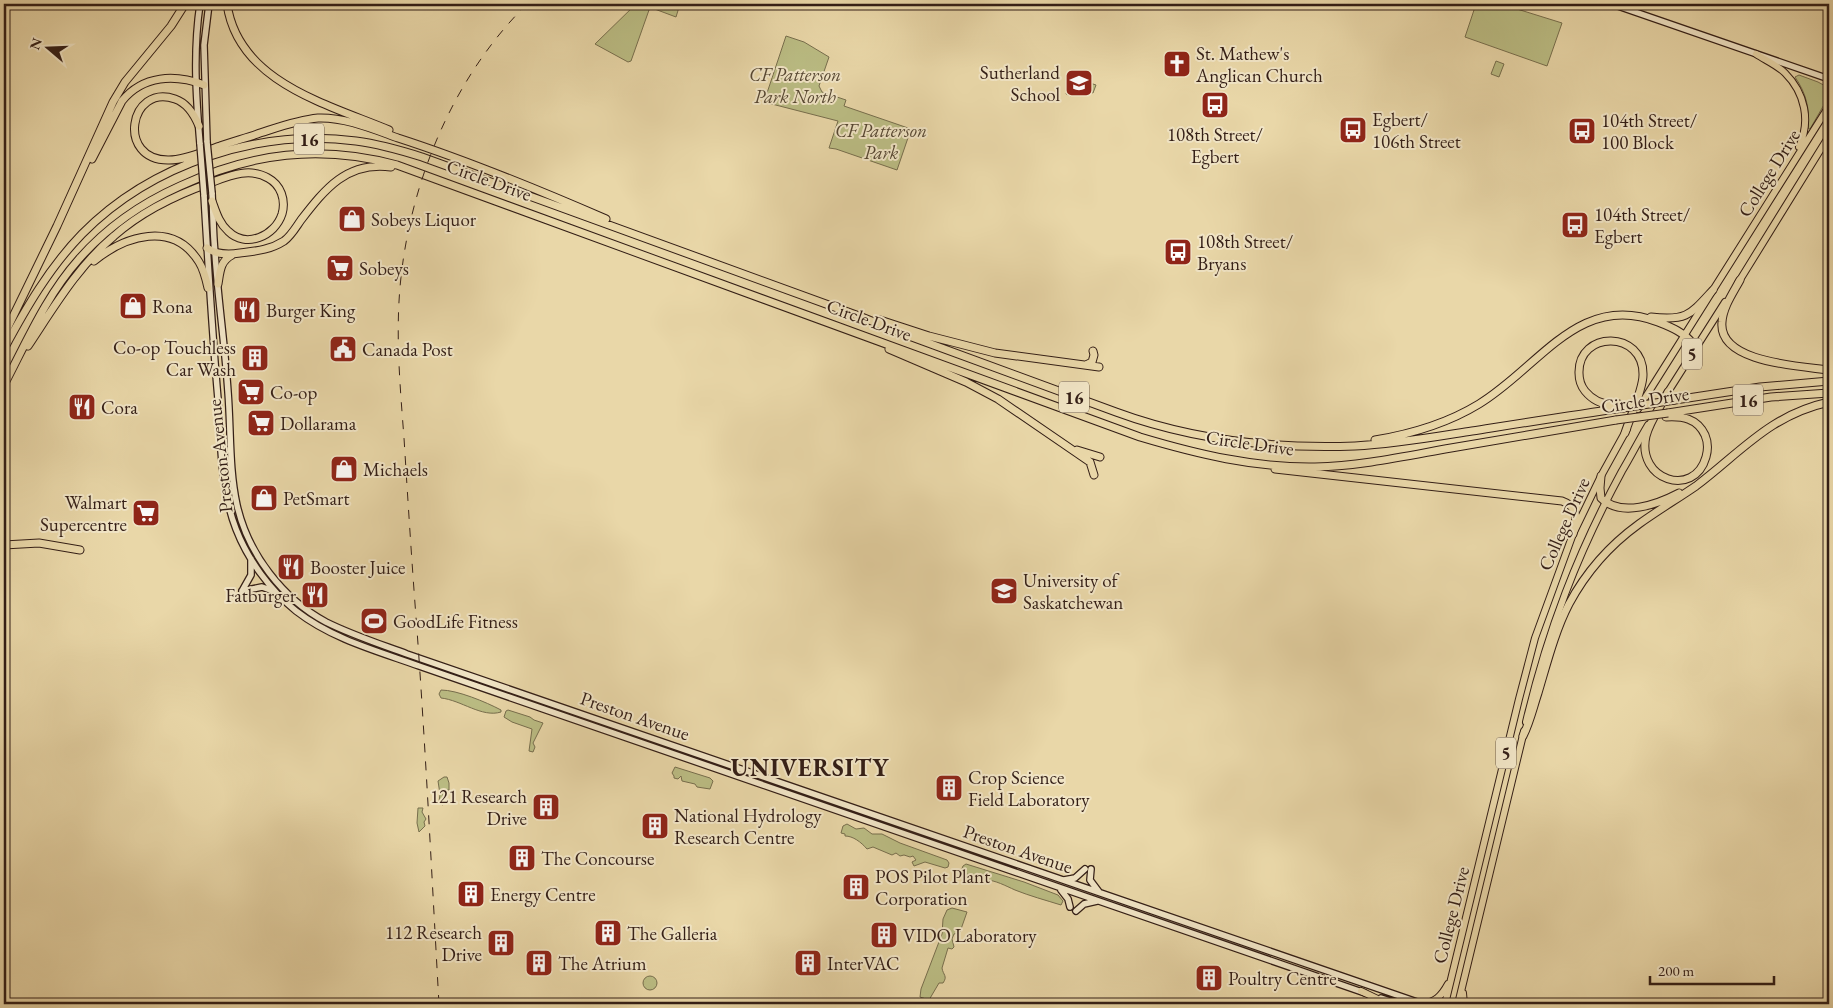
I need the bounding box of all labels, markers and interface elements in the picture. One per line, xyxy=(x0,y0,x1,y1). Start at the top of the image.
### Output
north arrow xyxy=(22,22,72,72)
text: N xyxy=(25,35,46,52)
place label: St. Mathew's Anglican Church xyxy=(1195,41,1323,88)
church icon: St. Mathew's Anglican Church xyxy=(1162,49,1192,79)
place label: Sutherland School xyxy=(980,60,1060,107)
park label: CF Patterson Park North xyxy=(749,62,841,109)
school or university icon: Sutherland School xyxy=(1064,68,1094,98)
bus stop icon: 108th Street/ Egbert xyxy=(1200,90,1230,120)
place label: Egbert/ 106th Street xyxy=(1372,107,1461,154)
place label: 104th Street/ 100 Block xyxy=(1601,108,1698,155)
bus stop icon: Egbert/ 106th Street xyxy=(1338,115,1368,145)
bus stop icon: 104th Street/ 100 Block xyxy=(1567,116,1597,146)
park label: CF Patterson Park xyxy=(835,118,927,165)
place label: 108th Street/ Egbert xyxy=(1167,122,1264,169)
road number: 16 xyxy=(294,124,324,154)
street label: College Drive xyxy=(1732,124,1806,222)
street label: Circle Drive xyxy=(443,153,535,207)
place label: 104th Street/ Egbert xyxy=(1594,202,1691,249)
shop icon: Sobeys Liquor xyxy=(337,204,367,234)
place label: Sobeys Liquor xyxy=(371,207,477,232)
bus stop icon: 104th Street/ Egbert xyxy=(1560,210,1590,240)
place label: 108th Street/ Bryans xyxy=(1197,229,1294,276)
bus stop icon: 108th Street/ Bryans xyxy=(1163,237,1193,267)
supermarket icon: Sobeys xyxy=(325,253,355,283)
place label: Sobeys xyxy=(359,256,409,281)
shop icon: Rona xyxy=(118,291,148,321)
street label: Circle Drive xyxy=(823,293,915,347)
place label: Rona xyxy=(152,294,193,319)
restaurant icon: Burger King xyxy=(232,295,262,325)
place label: Burger King xyxy=(266,298,356,323)
public building icon: Canada Post xyxy=(328,334,358,364)
place label: Co-op Touchless Car Wash xyxy=(113,335,236,382)
place label: Canada Post xyxy=(362,337,453,362)
road number: 5 xyxy=(1682,338,1702,369)
building icon: Co-op Touchless Car Wash xyxy=(240,343,270,373)
supermarket icon: Co-op xyxy=(236,377,266,407)
place label: Co-op xyxy=(270,380,318,405)
street label: Circle Drive xyxy=(1599,381,1691,419)
road number: 16 xyxy=(1059,382,1089,412)
road number: 16 xyxy=(1733,384,1763,416)
restaurant icon: Cora xyxy=(67,392,97,422)
place label: Cora xyxy=(101,395,138,420)
street label: Preston Avenue xyxy=(202,398,238,514)
supermarket icon: Dollarama xyxy=(246,408,276,438)
place label: Dollarama xyxy=(280,411,357,436)
street label: Circle Drive xyxy=(1204,424,1296,462)
shop icon: Michaels xyxy=(329,454,359,484)
place label: Michaels xyxy=(363,457,428,482)
street label: College Drive xyxy=(1532,474,1596,574)
shop icon: PetSmart xyxy=(249,483,279,513)
place label: PetSmart xyxy=(283,486,349,511)
place label: Walmart Supercentre xyxy=(40,490,127,537)
supermarket icon: Walmart Supercentre xyxy=(131,498,161,528)
restaurant icon: Booster Juice xyxy=(276,552,306,582)
place label: Booster Juice xyxy=(310,555,406,580)
place label: University of Saskatchewan xyxy=(1023,568,1123,615)
school or university icon: University of Saskatchewan xyxy=(989,576,1019,606)
restaurant icon: Fatburger xyxy=(300,580,330,610)
place label: Fatburger xyxy=(225,583,297,608)
sports icon: GoodLife Fitness xyxy=(359,606,389,636)
place label: GoodLife Fitness xyxy=(393,609,518,634)
street label: Preston Avenue xyxy=(577,686,693,746)
road number: 5 xyxy=(1496,738,1516,768)
district label: UNIVERSITY xyxy=(731,752,889,783)
place label: Crop Science Field Laboratory xyxy=(968,765,1090,812)
building icon: Crop Science Field Laboratory xyxy=(934,773,964,803)
place label: 121 Research Drive xyxy=(430,784,527,831)
building icon: 121 Research Drive xyxy=(531,792,561,822)
place label: National Hydrology Research Centre xyxy=(674,803,822,850)
building icon: National Hydrology Research Centre xyxy=(640,811,670,841)
street label: Preston Avenue xyxy=(960,819,1076,879)
building icon: The Concourse xyxy=(507,843,537,873)
place label: The Concourse xyxy=(541,846,654,871)
place label: POS Pilot Plant Corporation xyxy=(875,864,990,911)
street label: College Drive xyxy=(1427,864,1475,966)
building icon: POS Pilot Plant Corporation xyxy=(841,872,871,902)
building icon: Energy Centre xyxy=(456,879,486,909)
place label: Energy Centre xyxy=(490,882,596,907)
building icon: The Galleria xyxy=(593,918,623,948)
place label: 112 Research Drive xyxy=(385,920,482,967)
building icon: VIDO Laboratory xyxy=(869,920,899,950)
place label: The Galleria xyxy=(627,921,718,946)
place label: VIDO Laboratory xyxy=(903,923,1037,948)
building icon: 112 Research Drive xyxy=(486,928,516,958)
building icon: The Atrium xyxy=(524,948,554,978)
building icon: InterVAC xyxy=(793,948,823,978)
place label: The Atrium xyxy=(558,951,647,976)
place label: InterVAC xyxy=(827,951,900,976)
scale bar xyxy=(1650,953,1774,985)
text: 200 m xyxy=(1658,961,1695,980)
building icon: Poultry Centre xyxy=(1194,963,1224,993)
place label: Poultry Centre xyxy=(1228,966,1337,991)

